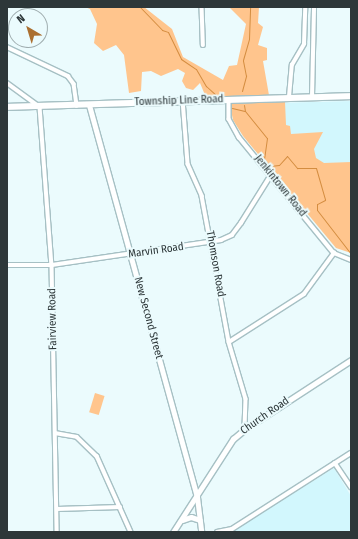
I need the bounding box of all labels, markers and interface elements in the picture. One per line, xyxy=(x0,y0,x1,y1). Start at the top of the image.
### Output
north arrow xyxy=(8,8,48,48)
text: N xyxy=(14,12,28,26)
street label: Township Line Road xyxy=(134,93,224,109)
street label: Jenkintown Road xyxy=(251,152,309,220)
street label: Thomson Road xyxy=(203,230,227,298)
street label: Marvin Road xyxy=(127,241,185,261)
street label: New Second Street xyxy=(131,276,165,360)
street label: Fairview Road xyxy=(46,288,60,350)
street label: Church Road xyxy=(238,394,292,438)

